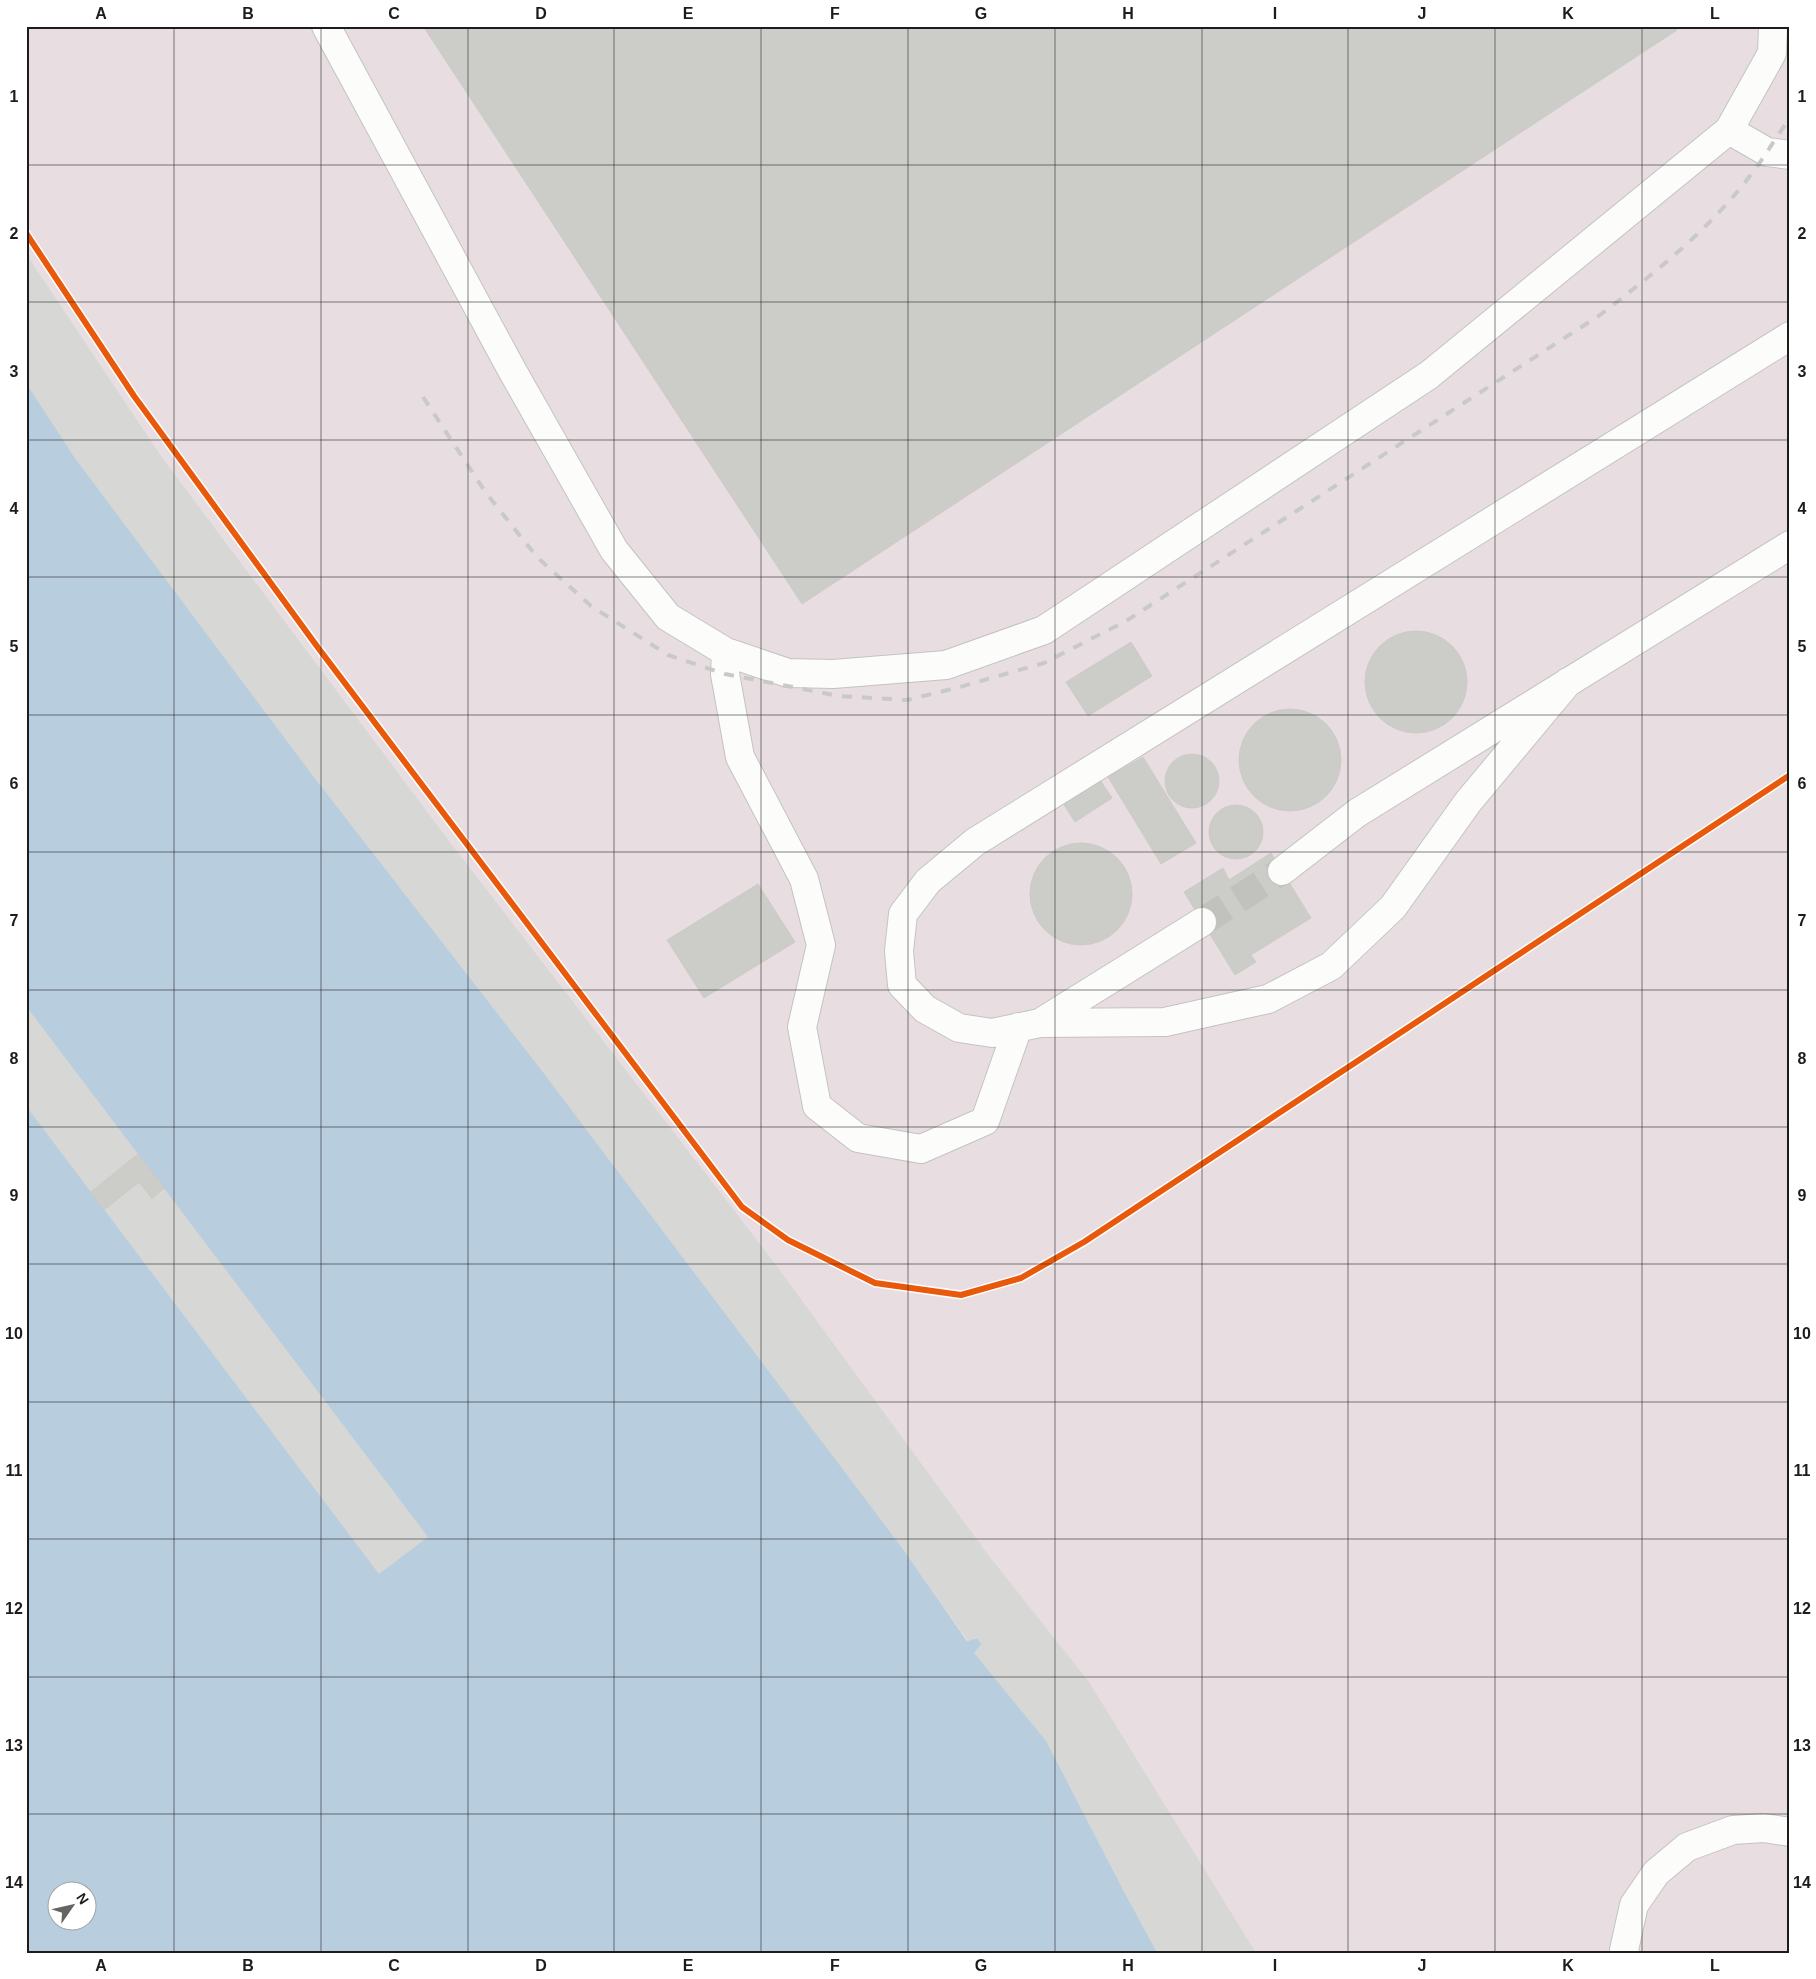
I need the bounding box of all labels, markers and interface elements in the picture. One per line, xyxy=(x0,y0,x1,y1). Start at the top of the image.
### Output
text: A xyxy=(95,5,107,22)
text: B xyxy=(242,5,254,22)
text: C xyxy=(388,5,400,22)
text: D xyxy=(535,5,547,22)
text: E xyxy=(683,5,694,22)
text: F xyxy=(830,5,840,22)
text: G xyxy=(975,5,987,22)
text: H xyxy=(1122,5,1134,22)
text: I xyxy=(1273,5,1277,22)
text: J xyxy=(1418,5,1426,22)
text: K xyxy=(1562,5,1574,22)
text: L xyxy=(1710,5,1720,22)
text: 1 xyxy=(10,88,19,105)
text: 1 xyxy=(1798,88,1807,105)
text: 2 xyxy=(10,225,19,242)
text: 2 xyxy=(1798,225,1807,242)
text: 3 xyxy=(10,363,19,380)
text: 3 xyxy=(1798,363,1807,380)
text: 4 xyxy=(10,500,19,517)
text: 4 xyxy=(1798,500,1807,517)
text: 5 xyxy=(10,638,19,655)
text: 5 xyxy=(1798,638,1807,655)
text: 6 xyxy=(10,775,19,792)
text: 6 xyxy=(1798,775,1807,792)
text: 7 xyxy=(10,912,19,929)
text: 7 xyxy=(1798,912,1807,929)
text: 8 xyxy=(10,1050,19,1067)
text: 8 xyxy=(1798,1050,1807,1067)
text: 9 xyxy=(10,1187,19,1204)
text: 9 xyxy=(1798,1187,1807,1204)
text: 10 xyxy=(5,1325,23,1342)
text: 10 xyxy=(1793,1325,1811,1342)
text: 11 xyxy=(6,1462,23,1479)
text: 11 xyxy=(1794,1462,1811,1479)
text: 12 xyxy=(5,1600,23,1617)
text: 12 xyxy=(1793,1600,1811,1617)
text: 13 xyxy=(5,1737,23,1754)
text: 13 xyxy=(1793,1737,1811,1754)
text: 14 xyxy=(5,1874,23,1891)
text: 14 xyxy=(1793,1874,1811,1891)
north arrow xyxy=(48,1882,98,1932)
text: N xyxy=(73,1890,92,1907)
text: A xyxy=(95,1957,107,1974)
text: B xyxy=(242,1957,254,1974)
text: C xyxy=(388,1957,400,1974)
text: D xyxy=(535,1957,547,1974)
text: E xyxy=(683,1957,694,1974)
text: F xyxy=(830,1957,840,1974)
text: G xyxy=(975,1957,987,1974)
text: H xyxy=(1122,1957,1134,1974)
text: I xyxy=(1273,1957,1277,1974)
text: J xyxy=(1418,1957,1426,1974)
text: K xyxy=(1562,1957,1574,1974)
text: L xyxy=(1710,1957,1720,1974)

